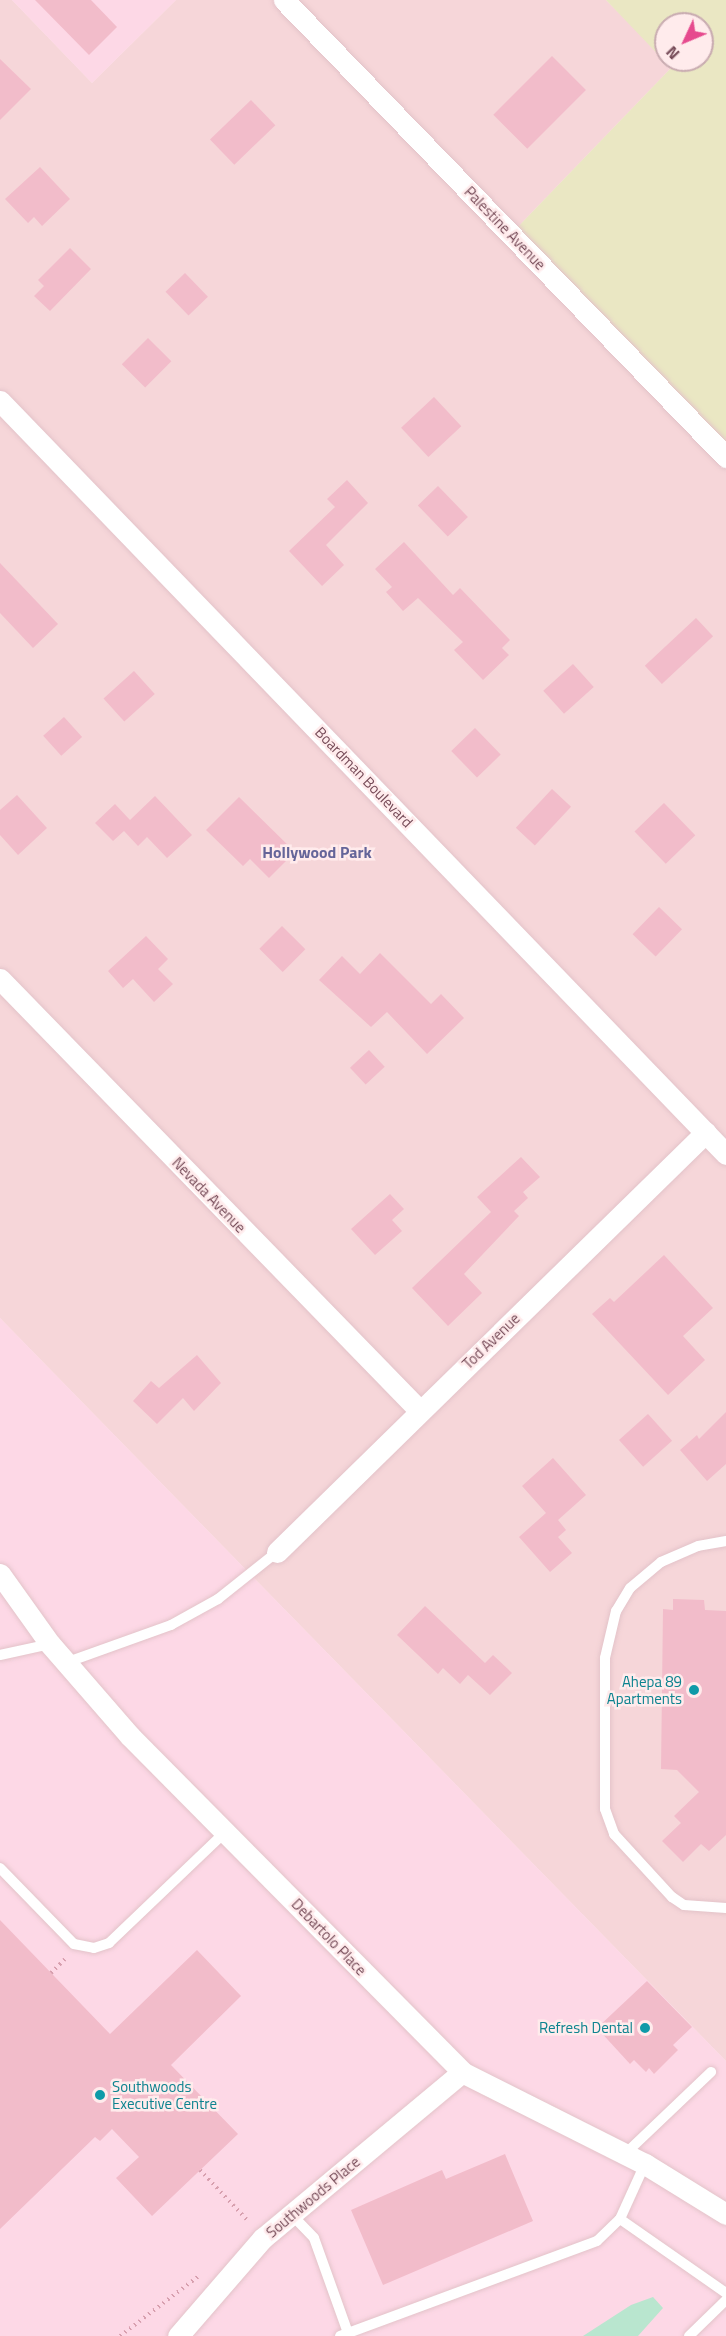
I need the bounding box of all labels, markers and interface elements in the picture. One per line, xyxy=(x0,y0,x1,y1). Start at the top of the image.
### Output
north arrow xyxy=(654,12,714,72)
text: N xyxy=(660,41,685,65)
street label: Palestine Avenue xyxy=(461,183,549,273)
street label: Boardman Boulevard xyxy=(311,723,417,831)
district label: Hollywood Park xyxy=(262,842,372,862)
street label: Nevada Avenue xyxy=(169,1154,249,1236)
street label: Tod Avenue xyxy=(459,1309,523,1373)
place label: Ahepa 89 Apartments xyxy=(607,1672,682,1707)
marker: Ahepa 89 Apartments xyxy=(687,1683,701,1697)
street label: Debartolo Place xyxy=(288,1895,370,1979)
place label: Refresh Dental xyxy=(539,2019,633,2037)
marker: Refresh Dental xyxy=(638,2021,652,2035)
place label: Southwoods Executive Centre xyxy=(112,2077,217,2112)
marker: Southwoods Executive Centre xyxy=(93,2088,107,2102)
street label: Southwoods Place xyxy=(263,2153,363,2241)

